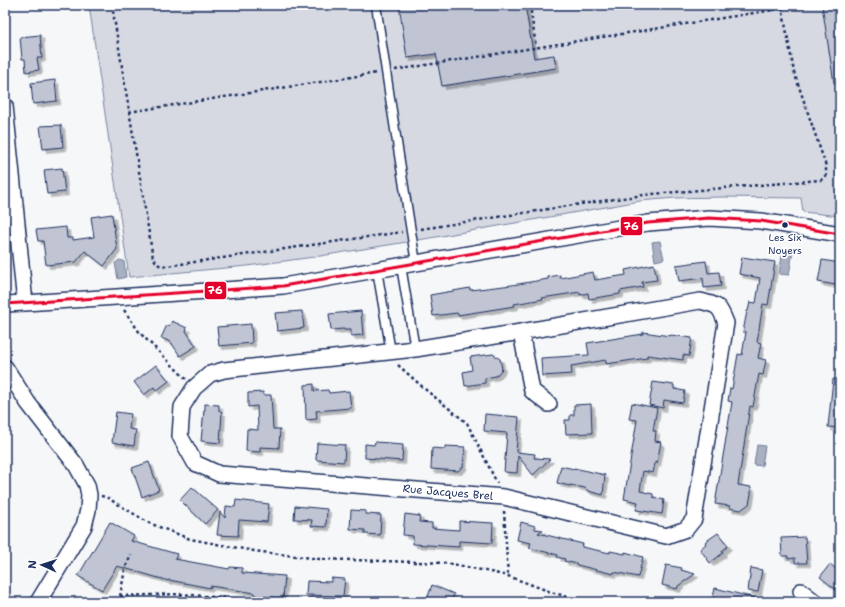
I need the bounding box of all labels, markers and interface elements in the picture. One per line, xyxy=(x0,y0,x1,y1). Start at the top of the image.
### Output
line badge: 76 xyxy=(620,216,643,236)
text: 76 xyxy=(623,219,639,234)
marker: Les Six Noyers xyxy=(780,220,790,230)
place label: Les Six Noyers xyxy=(768,231,802,257)
line badge: 76 xyxy=(204,281,227,300)
text: 76 xyxy=(207,283,223,298)
street label: Rue Jacques Brel xyxy=(402,481,494,504)
north arrow xyxy=(22,545,62,585)
text: N xyxy=(25,559,40,569)

